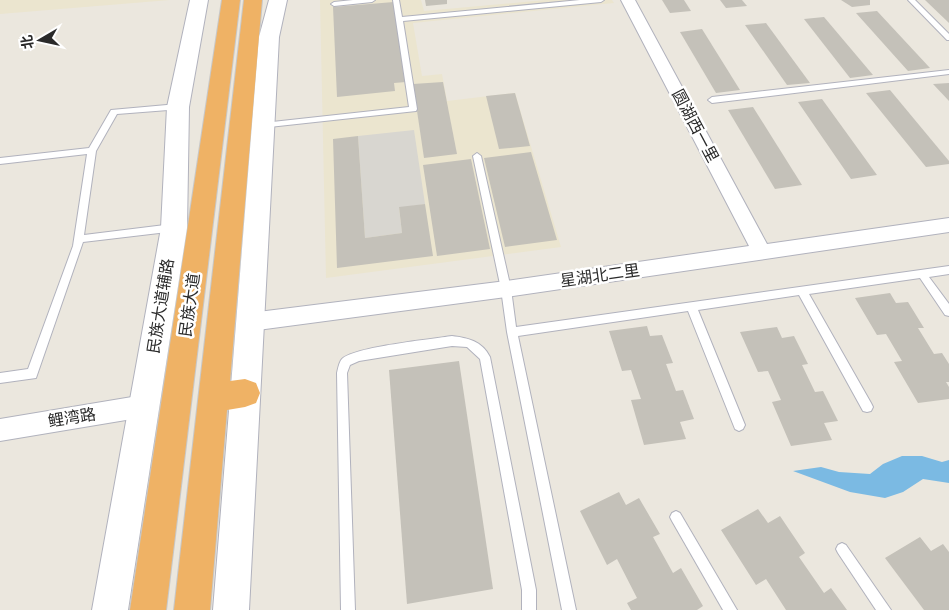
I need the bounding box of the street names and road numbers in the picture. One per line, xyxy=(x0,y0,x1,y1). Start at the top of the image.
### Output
street label: 圆湖西一里 xyxy=(667,86,723,166)
street label: 民族大道辅路 xyxy=(143,257,179,355)
street label: 星湖北二里 xyxy=(559,260,641,292)
street label: 民族大道 xyxy=(175,272,205,338)
street label: 鲤湾路 xyxy=(47,403,97,433)

